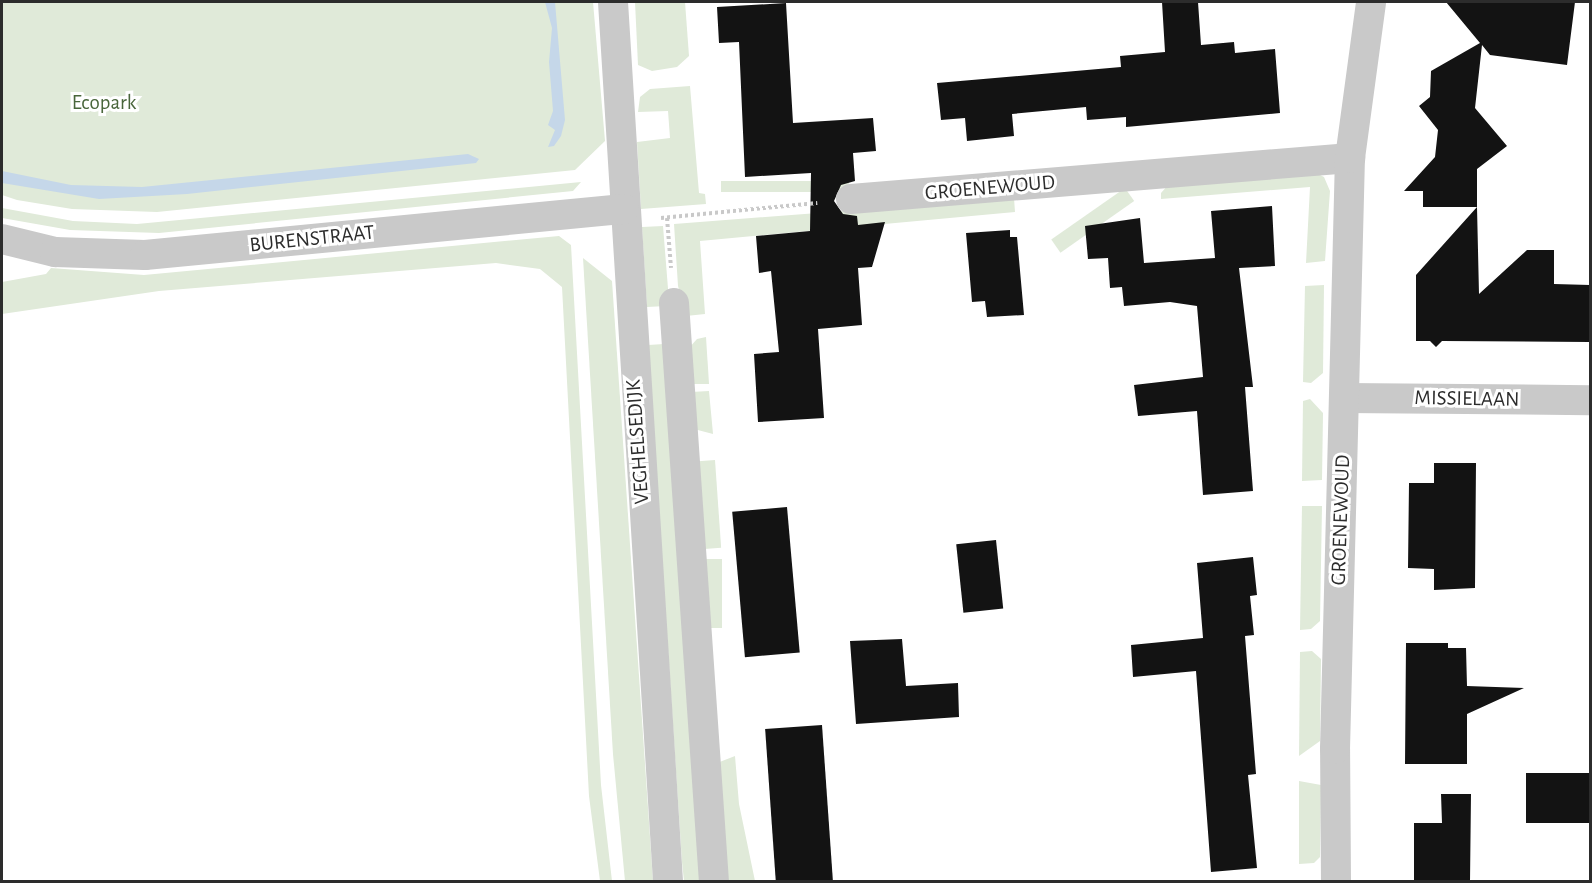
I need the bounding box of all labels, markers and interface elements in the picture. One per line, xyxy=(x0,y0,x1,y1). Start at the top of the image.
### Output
park label: Ecopark xyxy=(72,90,136,116)
street label: GROENEWOUD xyxy=(924,170,1056,206)
street label: BURENSTRAAT xyxy=(248,220,376,258)
street label: VEGHELSEDIJK xyxy=(621,379,655,505)
street label: MISSIELAAN xyxy=(1414,385,1520,413)
street label: GROENEWOUD xyxy=(1326,454,1356,586)

